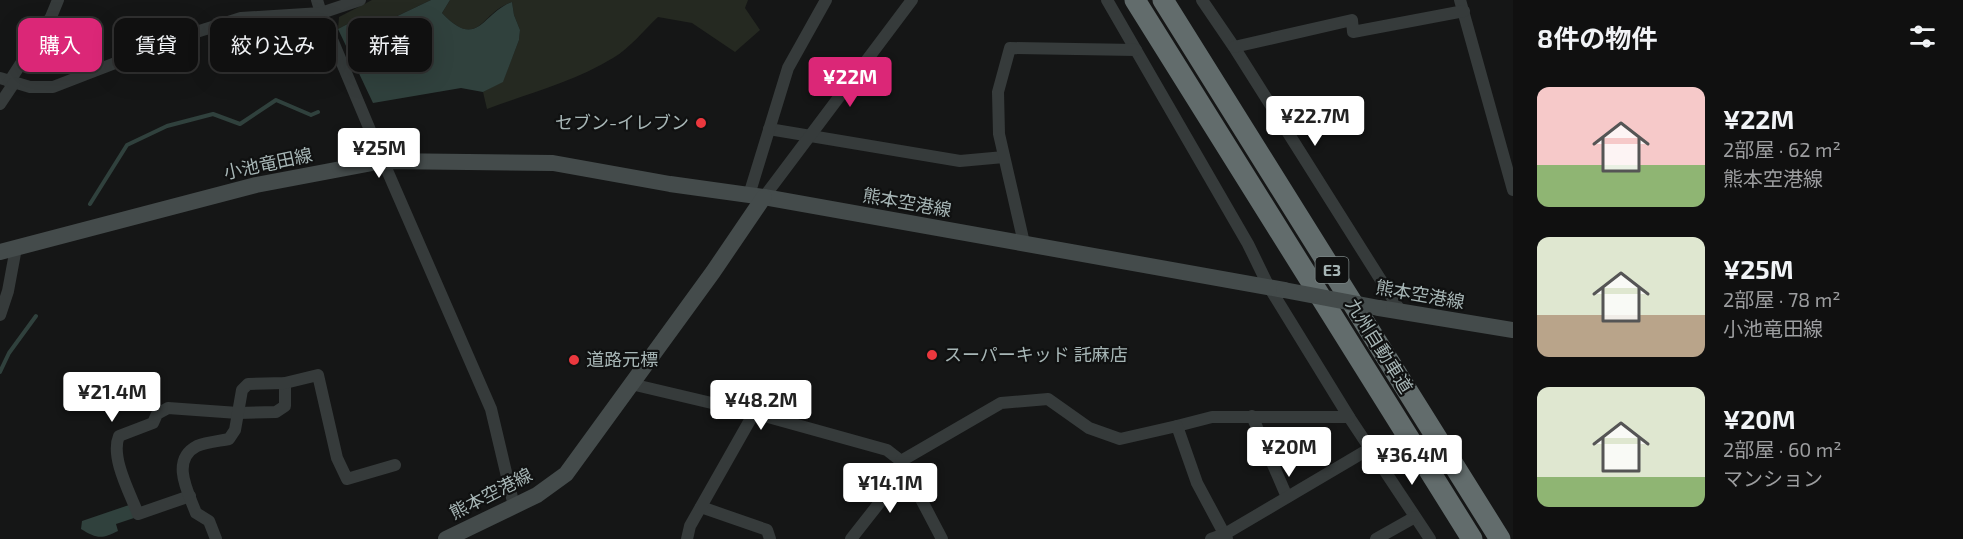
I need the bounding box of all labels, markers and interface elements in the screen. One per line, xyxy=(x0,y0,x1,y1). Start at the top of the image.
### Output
chip: 購入 xyxy=(18,18,102,72)
chip: 賃貸 xyxy=(114,18,198,72)
chip: 絞り込み xyxy=(210,18,336,72)
chip: 新着 xyxy=(348,18,432,72)
icon: filters xyxy=(1906,20,1939,53)
text: 8件の物件 xyxy=(1537,22,1657,53)
pin: ¥22M xyxy=(814,57,886,108)
text: ¥22M xyxy=(823,64,877,88)
pin: ¥22.7M xyxy=(1266,96,1364,147)
text: ¥22.7M xyxy=(1280,103,1350,127)
text: ¥22M xyxy=(1723,103,1794,134)
place label: セブン-イレブン xyxy=(555,111,689,133)
icon: home xyxy=(1585,111,1657,183)
marker: セブン-イレブン xyxy=(694,116,708,130)
pin: ¥25M xyxy=(343,128,415,179)
text: ¥25M xyxy=(352,135,406,159)
text: 2部屋 · 62 m² xyxy=(1723,137,1841,161)
street label: 小池竜田線 xyxy=(221,143,314,183)
text: 熊本空港線 xyxy=(1723,166,1823,190)
street label: 熊本空港線 xyxy=(861,183,953,221)
text: ¥25M xyxy=(1723,253,1794,284)
road number: E3 xyxy=(1316,257,1348,283)
icon: home xyxy=(1585,261,1657,333)
street label: 熊本空港線 xyxy=(1374,275,1466,313)
text: 2部屋 · 78 m² xyxy=(1723,287,1841,311)
street label: 九州自動車道 xyxy=(1342,294,1418,397)
text: 小池竜田線 xyxy=(1723,316,1823,340)
place label: スーパーキッド 託麻店 xyxy=(944,343,1128,365)
place label: 道路元標 xyxy=(586,348,658,370)
marker: スーパーキッド 託麻店 xyxy=(925,348,939,362)
marker: 道路元標 xyxy=(567,353,581,367)
pin: ¥21.4M xyxy=(63,372,161,423)
text: ¥21.4M xyxy=(77,379,147,403)
pin: ¥48.2M xyxy=(712,380,810,431)
text: ¥48.2M xyxy=(724,387,798,411)
text: ¥20M xyxy=(1723,403,1796,434)
icon: home xyxy=(1585,411,1657,483)
pin: ¥20M xyxy=(1253,427,1325,478)
text: ¥20M xyxy=(1261,434,1317,458)
pin: ¥36.4M xyxy=(1363,435,1461,486)
text: 2部屋 · 60 m² xyxy=(1723,437,1842,461)
text: ¥36.4M xyxy=(1376,442,1448,466)
street label: 熊本空港線 xyxy=(445,463,536,523)
pin: ¥14.1M xyxy=(841,463,939,514)
text: マンション xyxy=(1723,466,1823,490)
text: ¥14.1M xyxy=(857,470,923,494)

